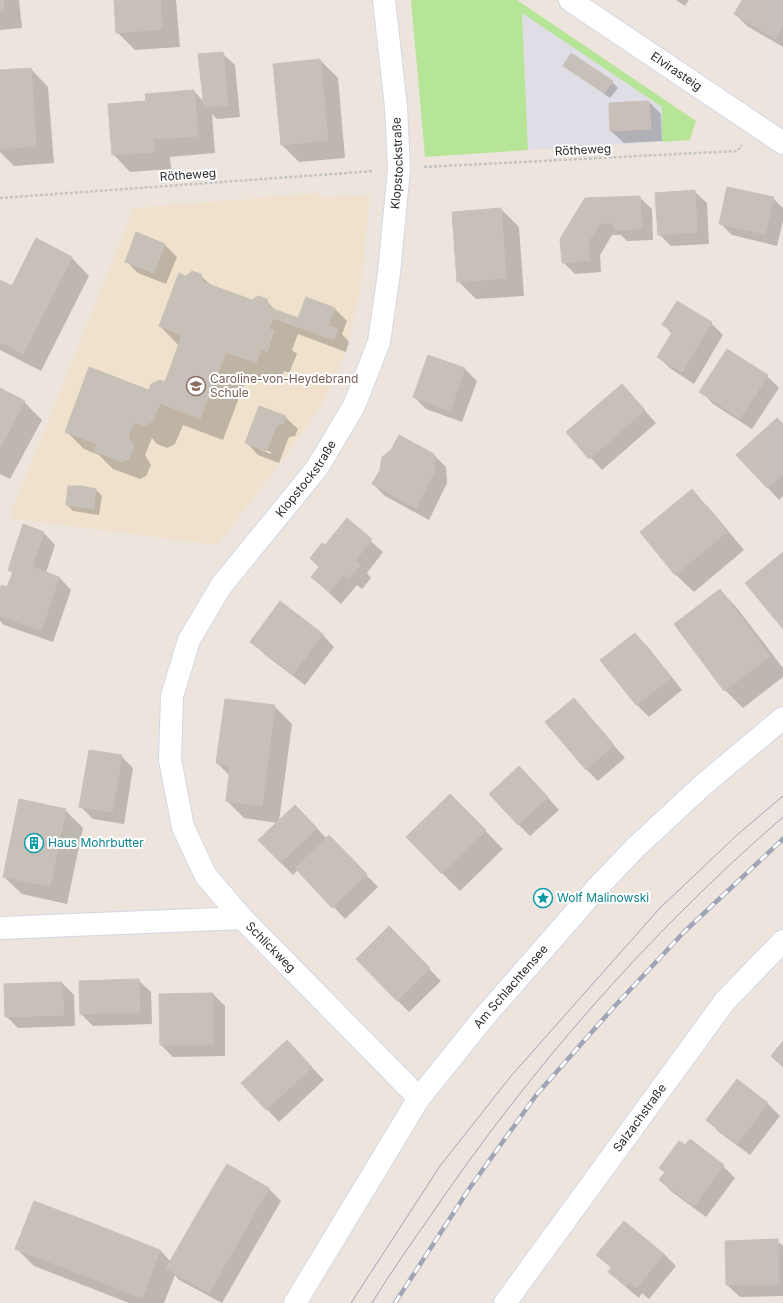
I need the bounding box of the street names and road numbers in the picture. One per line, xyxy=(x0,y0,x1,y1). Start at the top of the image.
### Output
street label: Elvirasteig xyxy=(648,48,705,93)
street label: Klopstockstraße xyxy=(387,117,406,210)
street label: Rötheweg xyxy=(554,141,612,158)
street label: Rötheweg xyxy=(159,165,217,184)
street label: Klopstockstraße xyxy=(272,437,339,520)
street label: Schlickweg xyxy=(243,918,299,975)
street label: Am Schlachtensee xyxy=(470,941,551,1031)
street label: Salzachstraße xyxy=(610,1081,669,1155)

